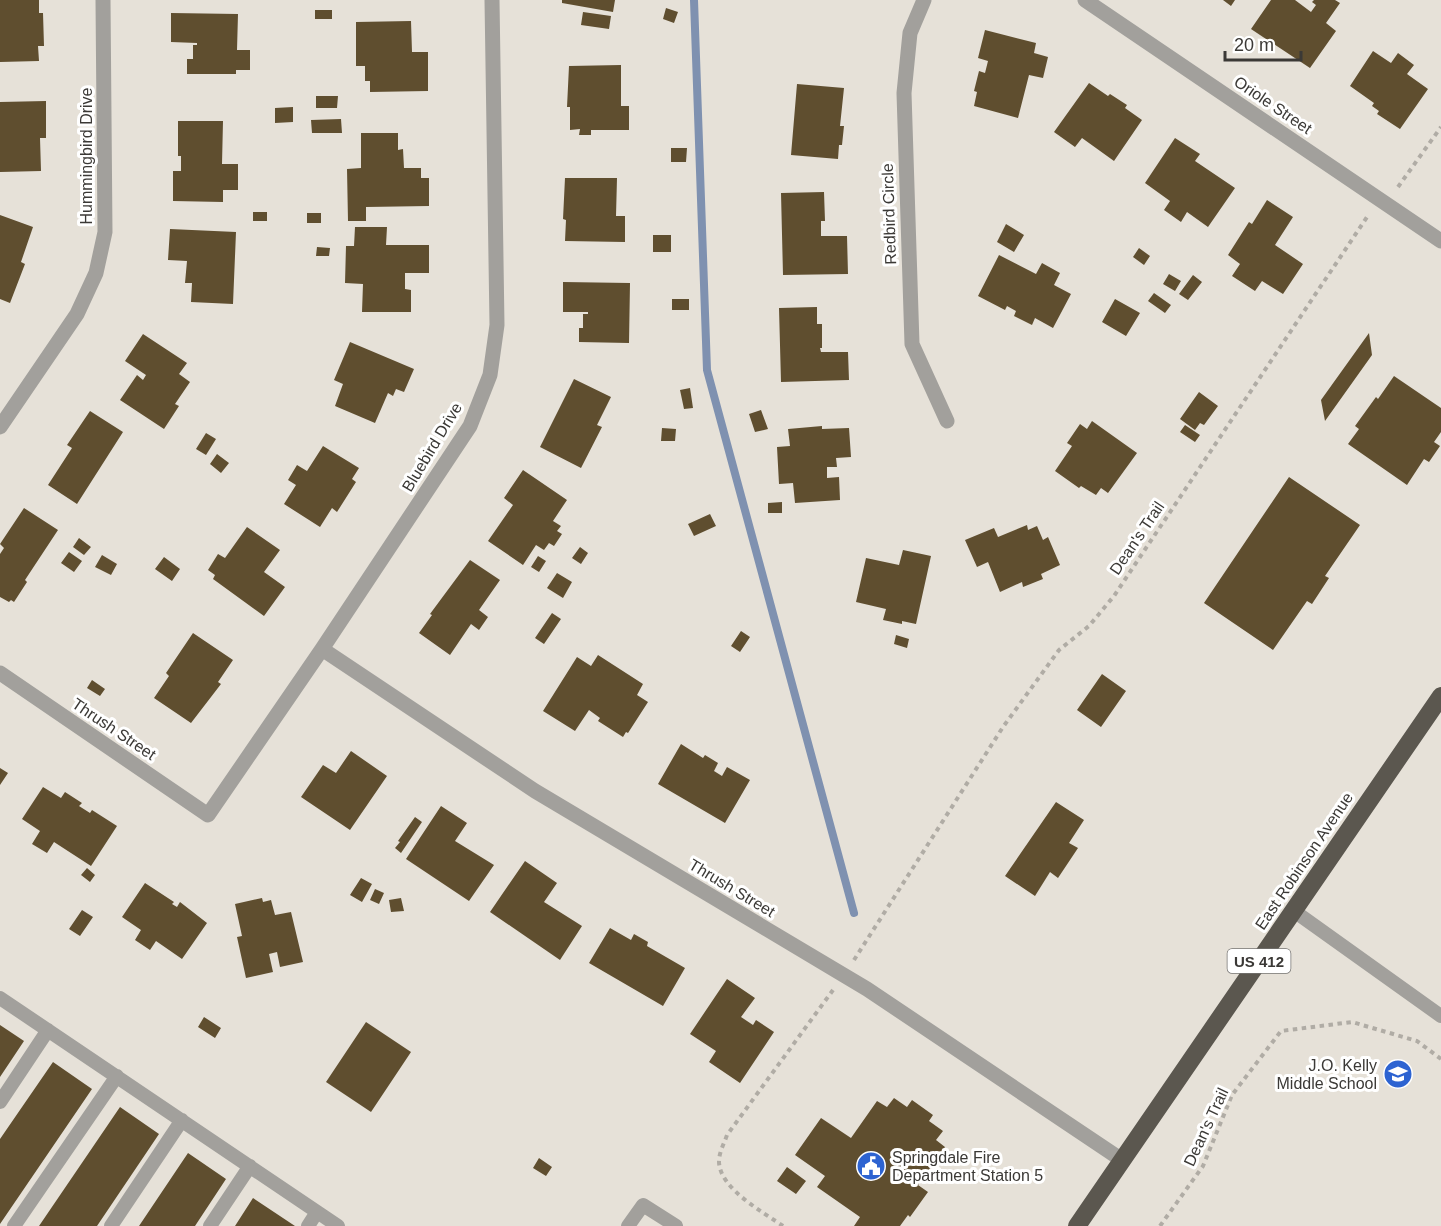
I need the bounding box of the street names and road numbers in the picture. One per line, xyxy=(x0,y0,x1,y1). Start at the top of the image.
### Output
street label: Oriole Street xyxy=(1231,73,1315,137)
street label: Hummingbird Drive xyxy=(78,87,95,224)
street label: Redbird Circle xyxy=(879,163,899,265)
street label: Bluebird Drive xyxy=(399,399,465,494)
street label: Dean's Trail xyxy=(1106,498,1168,578)
street label: Thrush Street xyxy=(69,695,159,763)
street label: East Robinson Avenue xyxy=(1252,789,1356,933)
street label: Thrush Street xyxy=(686,856,778,921)
road number: US 412 xyxy=(1228,949,1290,973)
street label: Dean's Trail xyxy=(1181,1085,1231,1169)

